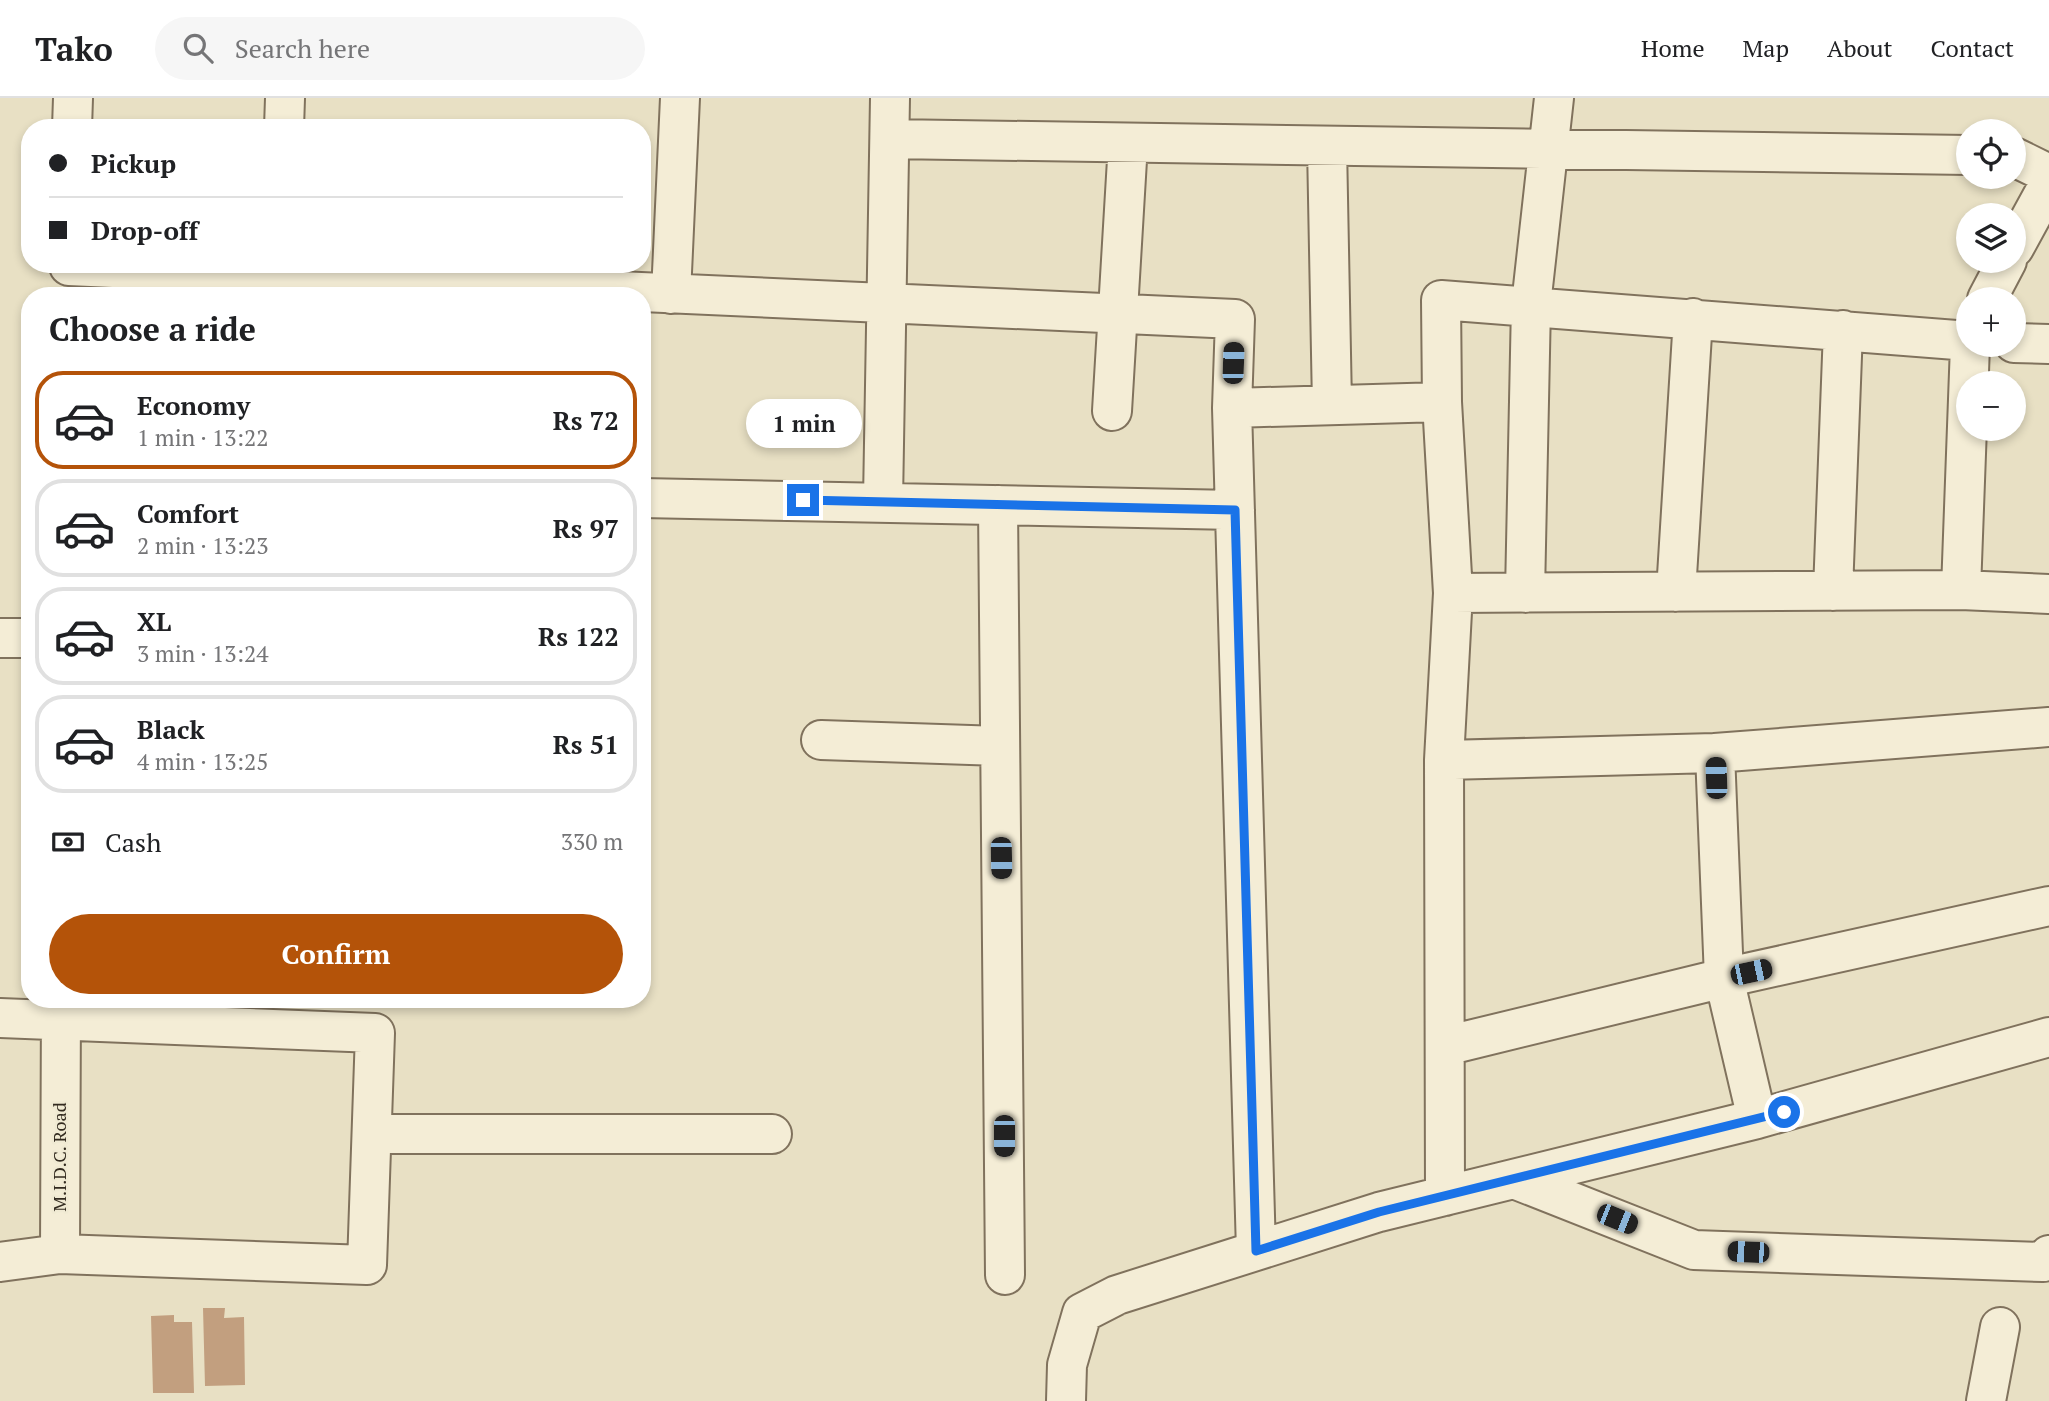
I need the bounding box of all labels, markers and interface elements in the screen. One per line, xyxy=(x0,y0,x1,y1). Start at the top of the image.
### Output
search box xyxy=(155,17,645,80)
text: Tako xyxy=(35,27,113,70)
icon: search xyxy=(179,29,217,67)
text: Search here xyxy=(235,31,370,65)
text: Home xyxy=(1641,32,1705,64)
text: Map xyxy=(1743,32,1789,64)
text: About xyxy=(1827,32,1893,64)
text: Contact xyxy=(1931,32,2014,64)
map controls xyxy=(1956,119,2026,441)
button: locate xyxy=(1956,119,2026,189)
text: Pickup xyxy=(91,146,176,180)
button: layers xyxy=(1956,203,2026,273)
text: Drop-off xyxy=(91,213,198,247)
button: + xyxy=(1956,287,2026,357)
text: Choose a ride xyxy=(49,308,256,350)
car xyxy=(1222,342,1245,384)
button: − xyxy=(1956,371,2026,441)
text: Economy xyxy=(137,388,250,422)
icon: car xyxy=(53,389,116,452)
callout: 1 min xyxy=(745,398,861,448)
text: Rs 72 xyxy=(553,403,619,437)
text: 1 min xyxy=(773,408,835,439)
text: 1 min · 13:22 xyxy=(137,422,269,453)
route end xyxy=(787,484,819,516)
text: Comfort xyxy=(137,496,239,530)
icon: car xyxy=(53,497,116,560)
text: Rs 97 xyxy=(553,511,619,545)
text: 2 min · 13:23 xyxy=(137,530,269,561)
text: XL xyxy=(137,604,171,638)
icon: car xyxy=(53,605,116,668)
text: Rs 122 xyxy=(538,619,619,653)
text: 3 min · 13:24 xyxy=(137,638,269,669)
text: Black xyxy=(137,712,205,746)
icon: car xyxy=(53,713,116,776)
text: Rs 51 xyxy=(553,727,619,761)
text: 4 min · 13:25 xyxy=(137,746,269,777)
car xyxy=(1705,757,1728,799)
icon: cash xyxy=(49,823,87,861)
text: Cash xyxy=(105,825,161,859)
text: 330 m xyxy=(561,826,623,857)
car xyxy=(991,837,1012,879)
button: Confirm xyxy=(49,914,623,994)
car xyxy=(1729,957,1774,987)
route start xyxy=(1768,1096,1800,1128)
street label: M.I.D.C. Road xyxy=(47,1102,71,1212)
car xyxy=(994,1115,1015,1157)
car xyxy=(1594,1201,1641,1237)
car xyxy=(1727,1241,1770,1263)

